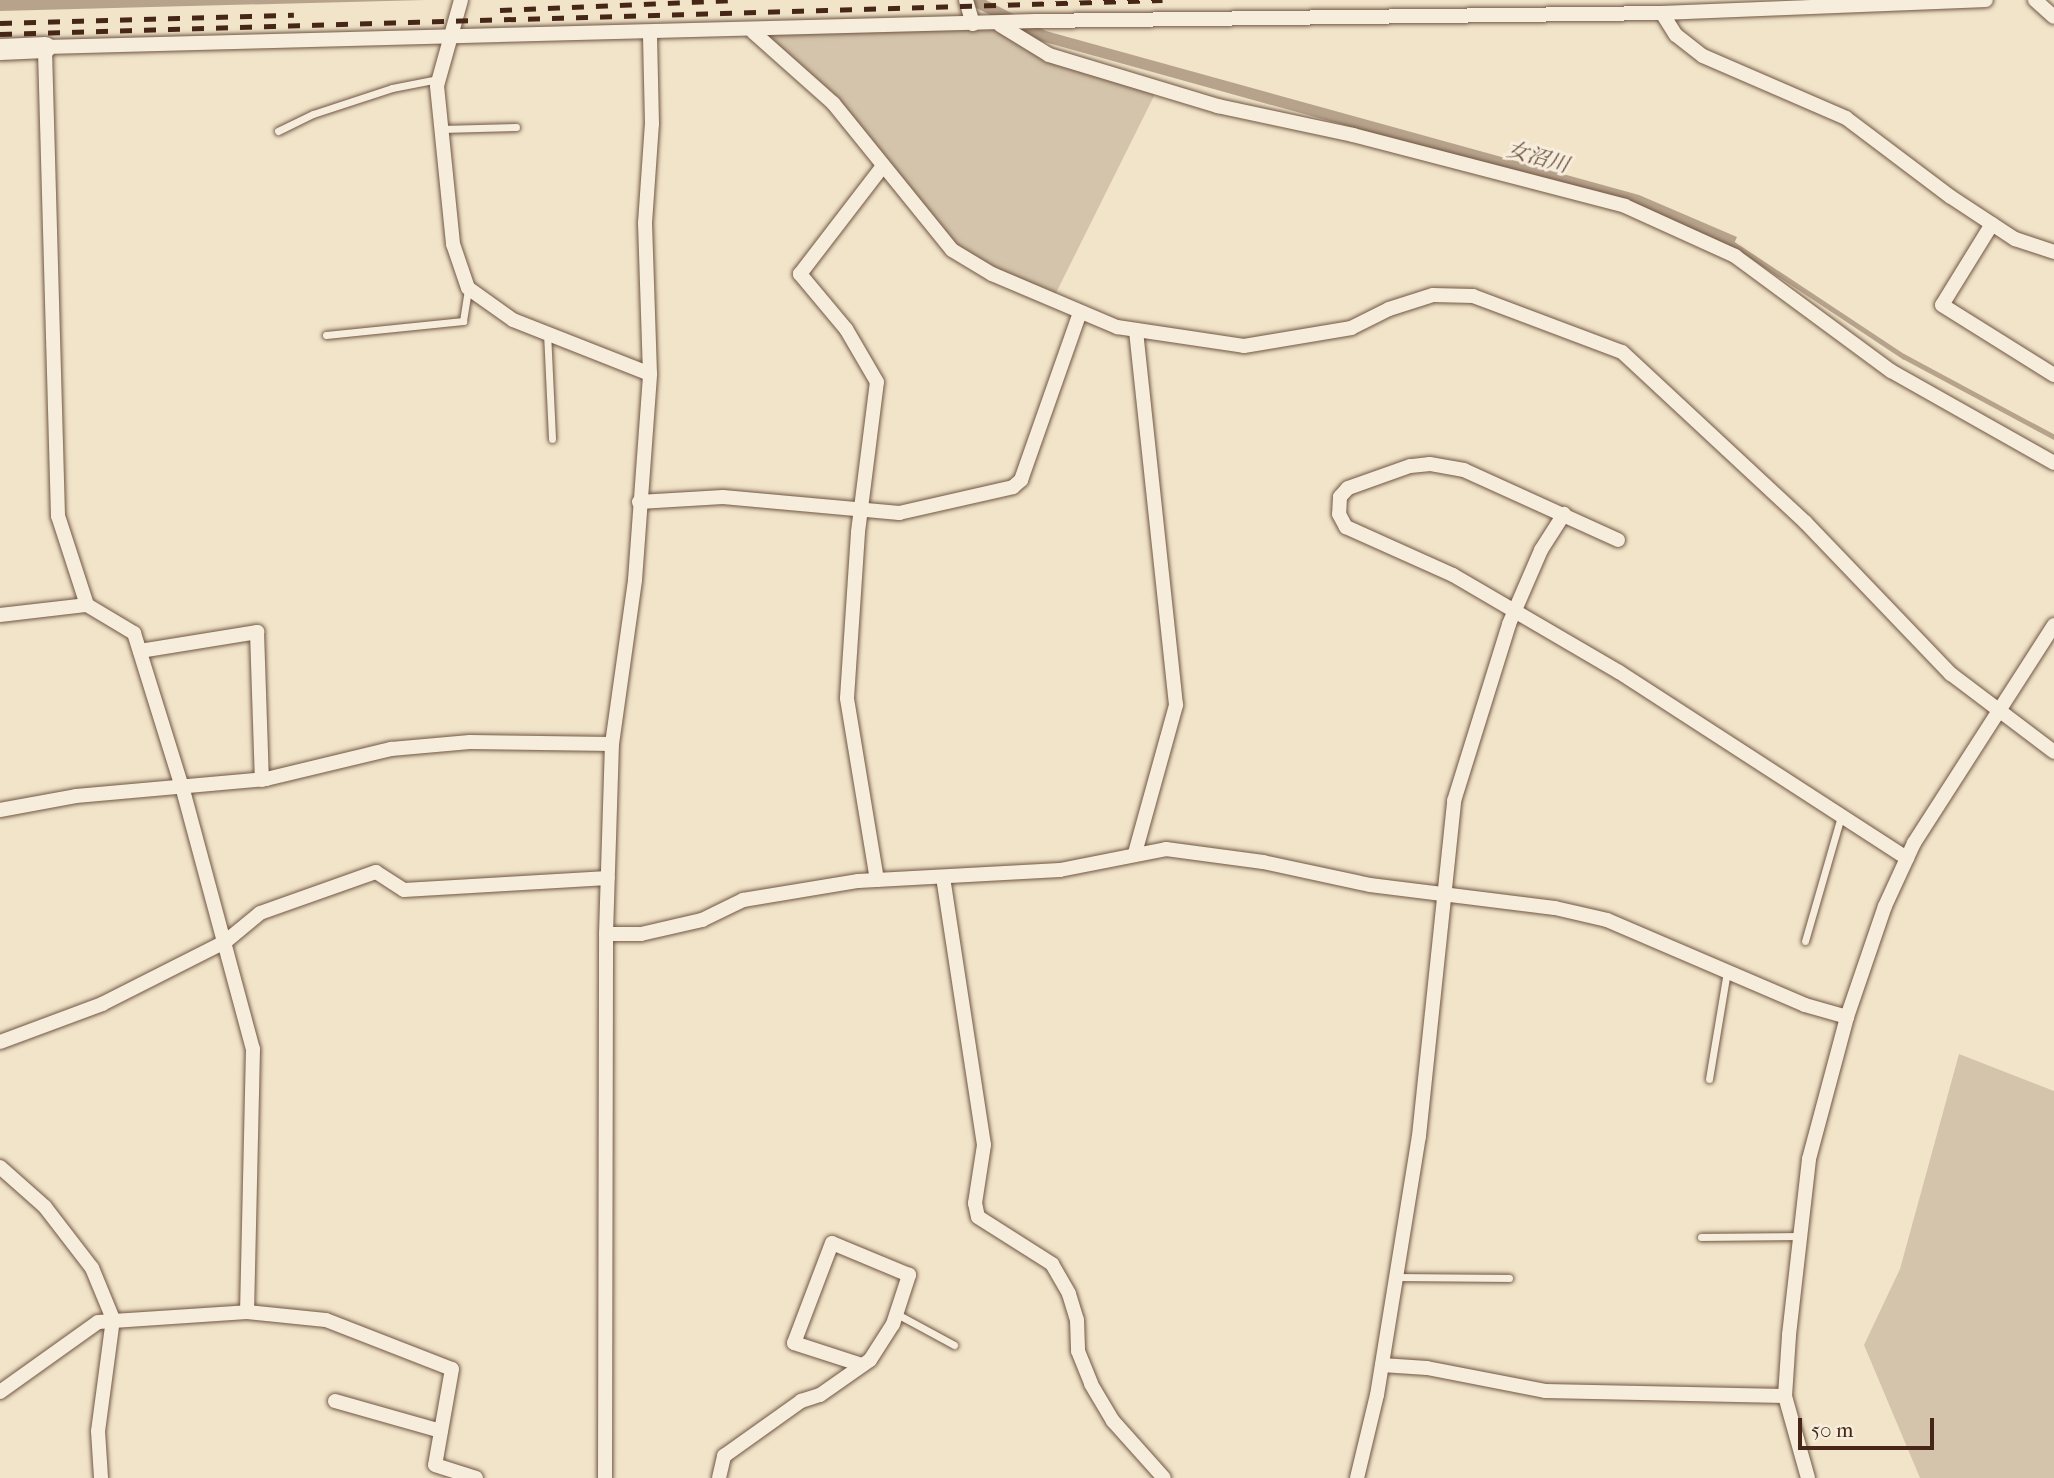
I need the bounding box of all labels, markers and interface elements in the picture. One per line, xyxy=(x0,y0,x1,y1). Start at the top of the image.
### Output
water label: 女沼川 xyxy=(1504,136,1572,178)
scale bar xyxy=(1802,1404,1938,1448)
text: 50 m xyxy=(1811,1418,1854,1442)

